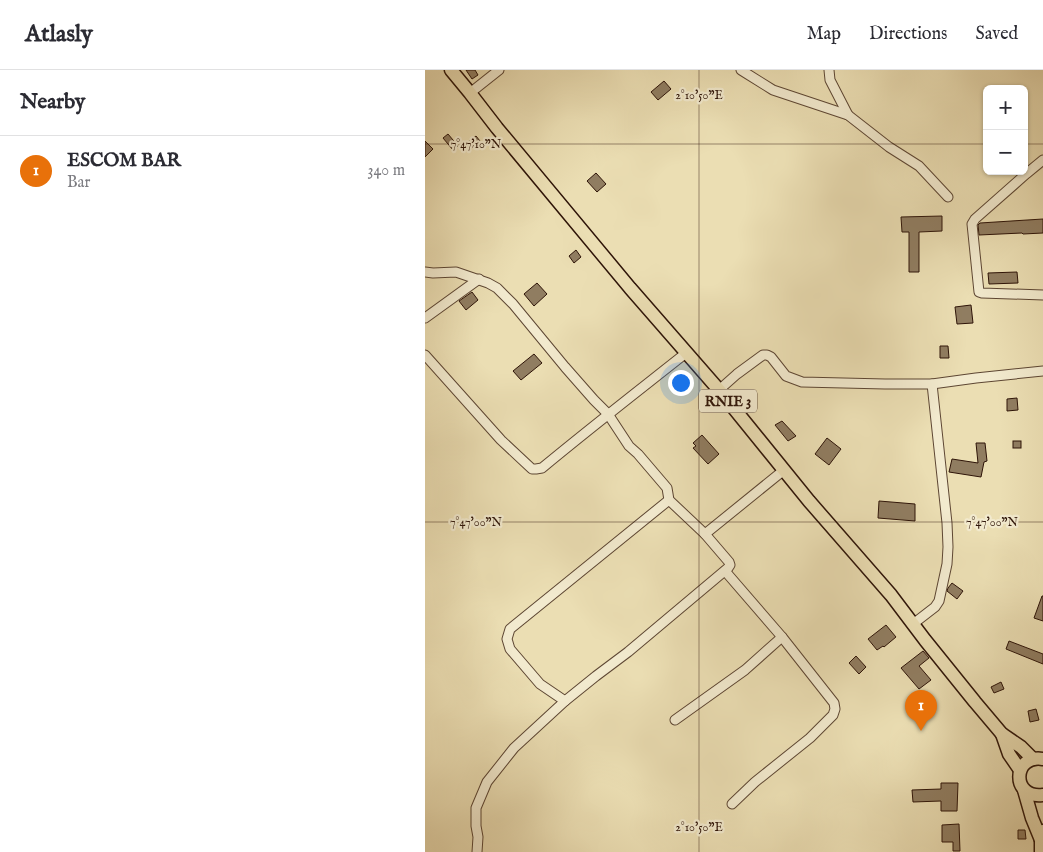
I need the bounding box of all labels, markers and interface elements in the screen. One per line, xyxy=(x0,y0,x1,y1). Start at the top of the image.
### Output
text: Atlasly xyxy=(25,19,93,50)
text: Map xyxy=(807,23,841,46)
text: Directions xyxy=(869,23,947,46)
text: Saved xyxy=(975,23,1018,46)
map controls xyxy=(983,85,1028,175)
button: + xyxy=(983,85,1028,130)
text: 2°10'50"E xyxy=(675,88,723,103)
text: Nearby xyxy=(20,89,85,116)
button: − xyxy=(983,130,1028,175)
text: 7°47'10"N xyxy=(451,137,502,152)
text: ESCOM BAR xyxy=(67,149,181,173)
text: 1 xyxy=(33,161,39,181)
text: 340 m xyxy=(367,161,405,181)
text: Bar xyxy=(67,173,90,193)
your location xyxy=(668,370,694,396)
road number: RNIE 3 xyxy=(699,390,757,412)
text: 7°47'00"N xyxy=(450,515,503,530)
text: 7°47'00"N xyxy=(966,515,1019,530)
pin: 1 xyxy=(905,690,937,731)
text: 2°10'50"E xyxy=(675,820,723,835)

